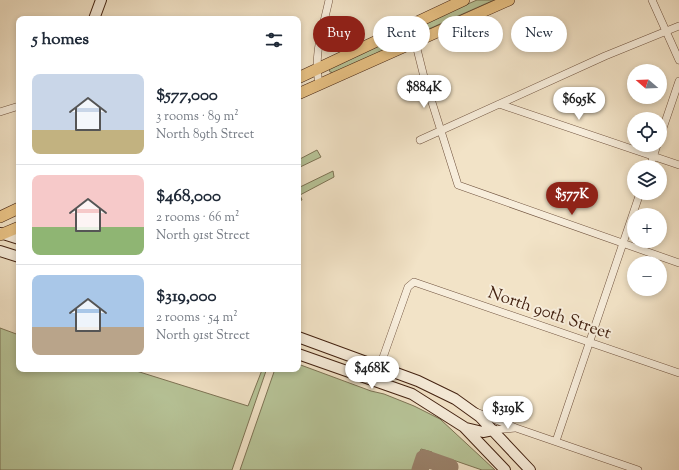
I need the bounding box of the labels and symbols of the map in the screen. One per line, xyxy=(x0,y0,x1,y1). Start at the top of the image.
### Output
north arrow xyxy=(627,64,667,104)
pin: $884K xyxy=(396,75,452,109)
pin: $695K xyxy=(551,87,607,121)
pin: $577K xyxy=(544,182,600,216)
street label: North 90th Street xyxy=(485,282,614,346)
pin: $468K xyxy=(344,356,400,390)
pin: $319K xyxy=(480,396,536,430)

